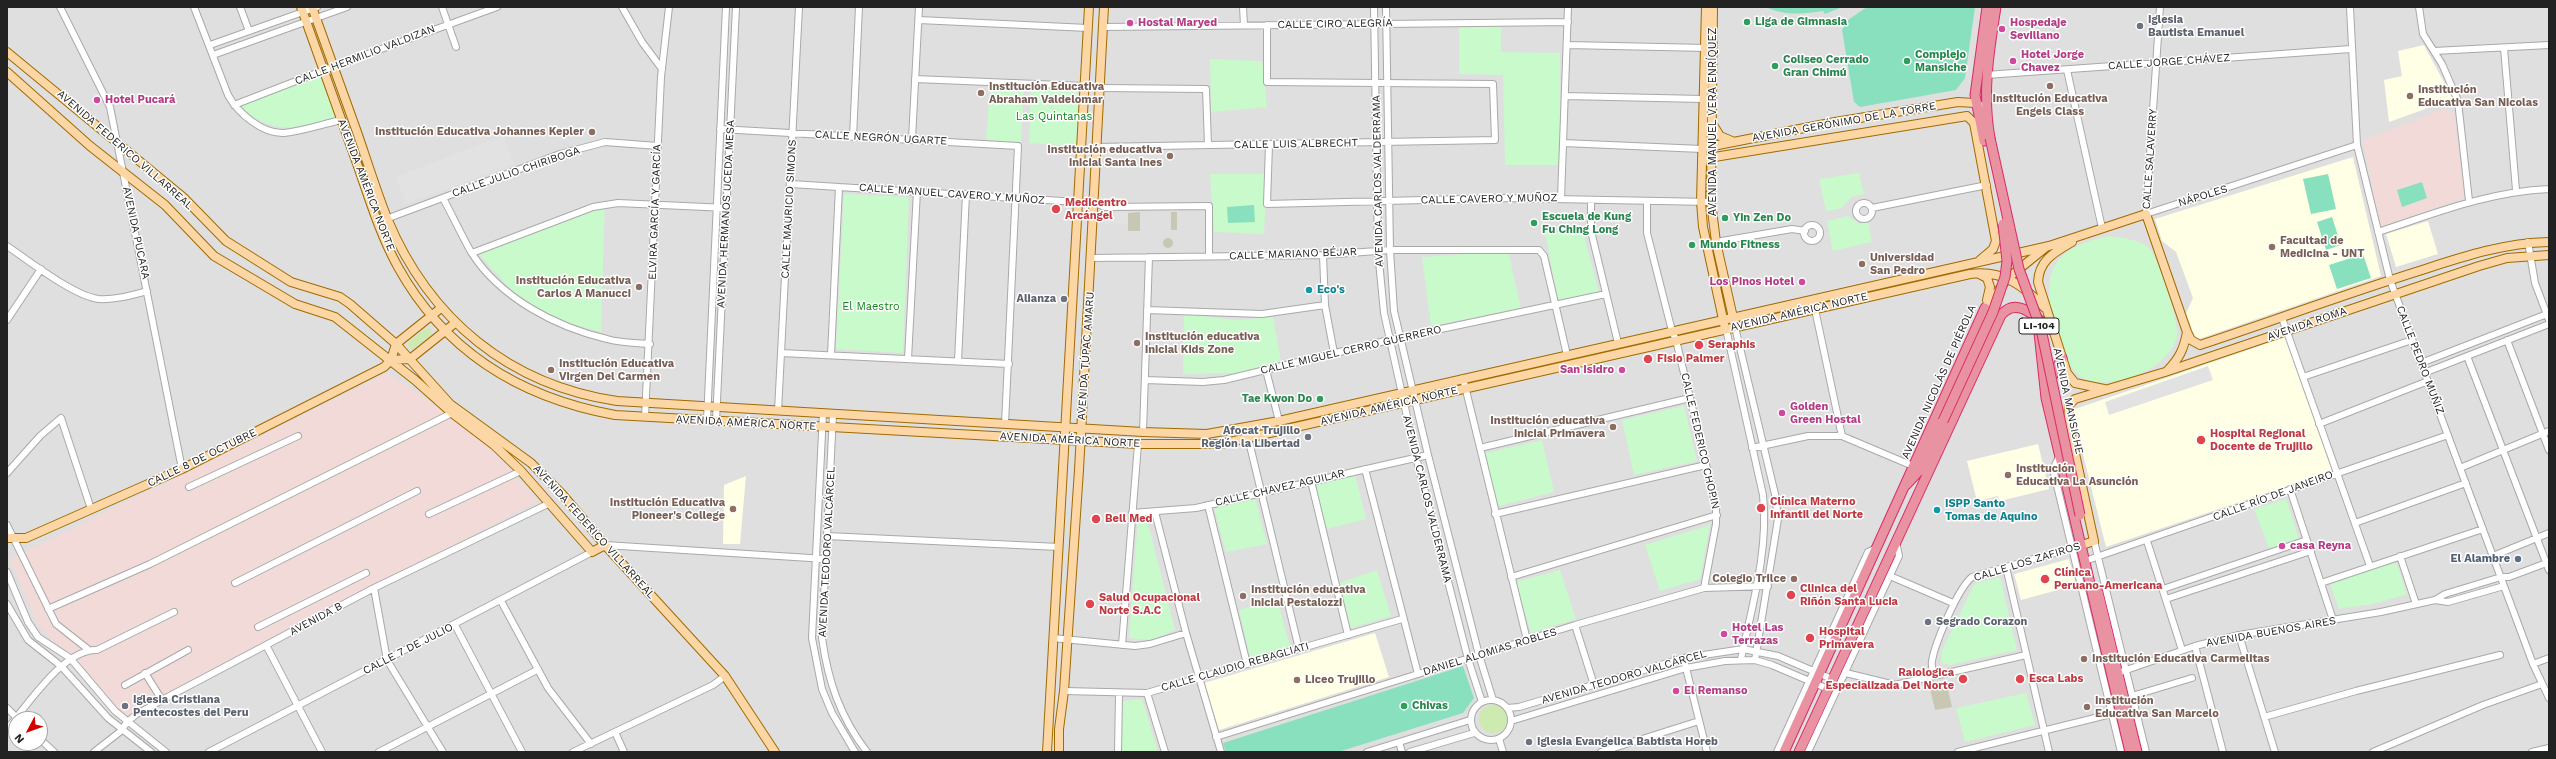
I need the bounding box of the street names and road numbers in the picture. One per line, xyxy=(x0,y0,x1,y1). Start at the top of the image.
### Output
street label: CALLE CIRO ALEGRÍA xyxy=(1277,16,1393,32)
street label: CALLE HERMILIO VALDIZAN xyxy=(293,22,437,88)
street label: AVENIDA MANUEL VERA ENRÍQUEZ xyxy=(1706,28,1720,216)
street label: CALLE JORGE CHÁVEZ xyxy=(2107,51,2231,73)
street label: AVENIDA FEDERICO VILLARREAL xyxy=(54,87,196,213)
street label: AVENIDA CARLOS VALDERRAMA xyxy=(1370,95,1386,267)
street label: AVENIDA GERÓNIMO DE LA TORRE xyxy=(1751,99,1937,145)
street label: CALLE SALAVERRY xyxy=(2140,108,2160,210)
street label: AVENIDA AMÉRICA NORTE xyxy=(335,117,397,253)
street label: AVENIDA HERMANOS UCEDA MESA xyxy=(714,119,738,309)
street label: CALLE NEGRÓN UGARTE xyxy=(814,128,948,148)
street label: CALLE LUIS ALBRECHT xyxy=(1234,136,1358,152)
street label: CALLE MAURICIO SIMONS xyxy=(779,139,799,279)
street label: CALLE JULIO CHIRIBOGA xyxy=(450,144,582,200)
street label: ELVIRA GARCÍA Y GARCÍA xyxy=(646,144,664,280)
street label: CALLE MANUEL CAVERO Y MUÑOZ xyxy=(859,181,1045,207)
street label: NÁPOLES xyxy=(2177,182,2229,210)
street label: AVENIDA PUCARA xyxy=(120,185,152,281)
street label: CALLE CAVERO Y MUÑOZ xyxy=(1421,191,1557,207)
street label: CALLE MARIANO BÉJAR xyxy=(1229,245,1357,263)
street label: AVENIDA AMÉRICA NORTE xyxy=(1729,290,1869,334)
street label: AVENIDA TÚPAC AMARU xyxy=(1075,291,1097,421)
street label: AVENIDA NICOLÁS DE PIÉROLA xyxy=(1899,303,1979,461)
street label: AVENIDA ROMA xyxy=(2266,304,2348,344)
street label: CALLE PEDRO MUÑIZ xyxy=(2393,304,2447,416)
road number: LI-104 xyxy=(2019,318,2059,334)
street label: CALLE MIGUEL CERRO GUERRERO xyxy=(1259,323,1443,377)
street label: AVENIDA MANSICHE xyxy=(2050,347,2086,455)
street label: CALLE FEDERICO CHOPIN xyxy=(1678,372,1722,510)
street label: AVENIDA AMÉRICA NORTE xyxy=(1319,384,1459,428)
street label: AVENIDA AMÉRICA NORTE xyxy=(675,413,817,433)
street label: AVENIDA CARLOS VALDERRAMA xyxy=(1400,414,1454,584)
street label: CALLE 8 DE OCTUBRE xyxy=(145,426,259,490)
street label: AVENIDA AMÉRICA NORTE xyxy=(999,430,1141,450)
street label: AVENIDA FEDERICO VILLARREAL xyxy=(530,462,658,602)
street label: AVENIDA TEODORO VALCÁRCEL xyxy=(816,466,838,638)
street label: CALLE CHAVEZ AGUILAR xyxy=(1214,467,1346,509)
street label: CALLE RÍO DE JANEIRO xyxy=(2211,468,2335,524)
street label: CALLE LOS ZAFIROS xyxy=(1972,539,2082,585)
street label: AVENIDA B xyxy=(287,600,345,638)
street label: AVENIDA BUENOS AIRES xyxy=(2205,614,2337,650)
street label: CALLE 7 DE JULIO xyxy=(361,621,455,677)
street label: DANIEL ALOMIAS ROBLES xyxy=(1421,625,1559,679)
street label: CALLE CLAUDIO REBAGLIATI xyxy=(1160,640,1310,694)
street label: AVENIDA TEODORO VALCÁRCEL xyxy=(1540,647,1708,707)

